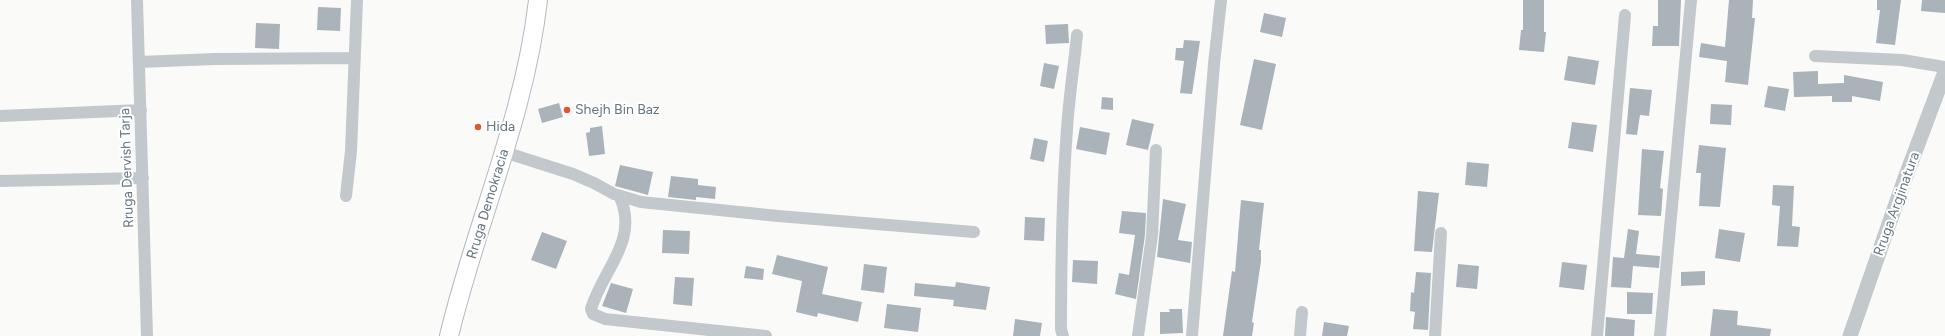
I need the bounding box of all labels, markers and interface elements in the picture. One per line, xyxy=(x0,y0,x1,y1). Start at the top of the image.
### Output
place label: Shejh Bin Baz xyxy=(575,102,660,118)
marker: Shejh Bin Baz xyxy=(562,105,572,115)
street label: Rruga Dervish Tarja xyxy=(117,108,137,228)
place label: Hida xyxy=(486,119,515,135)
marker: Hida xyxy=(473,122,483,132)
street label: Rruga Demokracia xyxy=(463,147,513,261)
street label: Rruga Argjinatura xyxy=(1870,150,1924,258)

